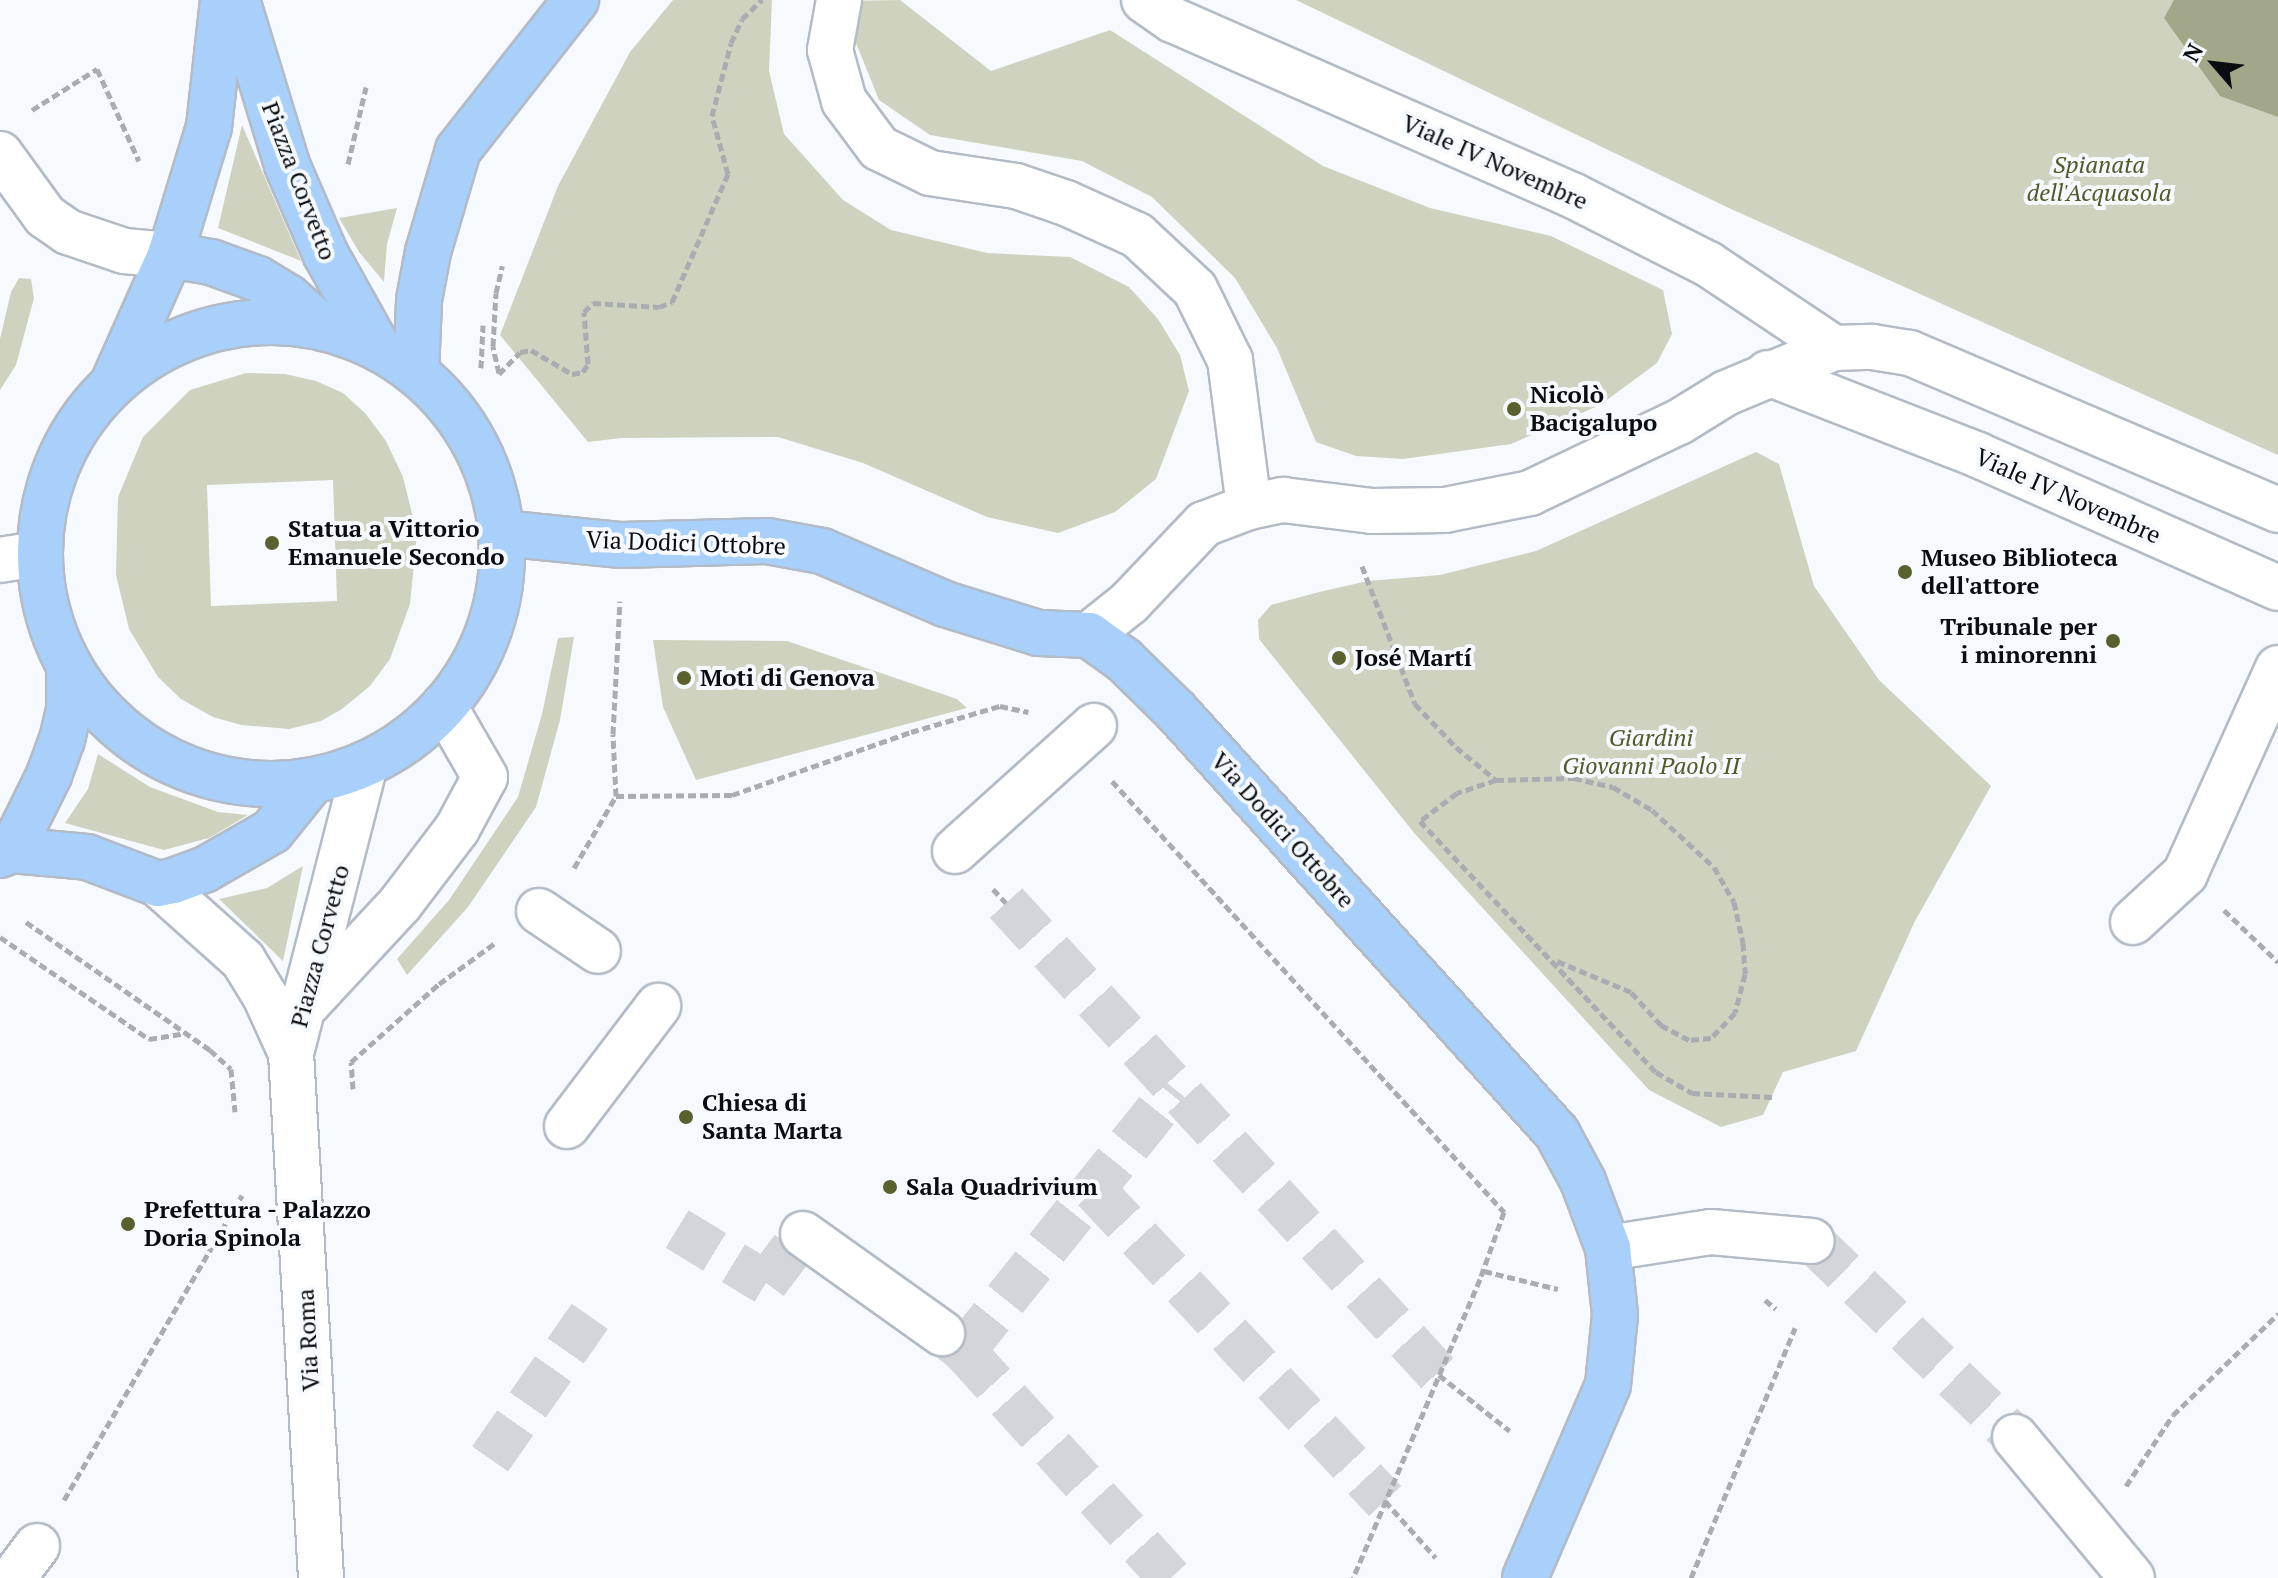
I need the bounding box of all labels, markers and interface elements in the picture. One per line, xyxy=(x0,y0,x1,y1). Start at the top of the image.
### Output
north arrow xyxy=(2174,24,2254,104)
text: N xyxy=(2176,38,2209,67)
street label: Piazza Corvetto xyxy=(256,98,342,264)
street label: Viale IV Novembre xyxy=(1397,108,1593,216)
park label: Spianata dell'Acquasola xyxy=(2026,151,2172,207)
place label: Nicolò Bacigalupo xyxy=(1530,381,1657,437)
marker: Nicolò Bacigalupo xyxy=(1505,400,1523,418)
street label: Viale IV Novembre xyxy=(1970,442,2166,550)
place label: Statua a Vittorio Emanuele Secondo xyxy=(288,515,505,571)
street label: Via Dodici Ottobre xyxy=(586,525,786,561)
marker: Statua a Vittorio Emanuele Secondo xyxy=(263,534,281,552)
place label: Museo Biblioteca dell'attore xyxy=(1921,544,2118,600)
marker: Museo Biblioteca dell'attore xyxy=(1896,563,1914,581)
place label: Tribunale per i minorenni xyxy=(1940,613,2097,669)
marker: Tribunale per i minorenni xyxy=(2104,632,2122,650)
place label: José Martí xyxy=(1355,644,1472,672)
marker: José Martí xyxy=(1330,649,1348,667)
place label: Moti di Genova xyxy=(700,664,875,692)
marker: Moti di Genova xyxy=(675,669,693,687)
park label: Giardini Giovanni Paolo II xyxy=(1562,724,1740,780)
street label: Via Dodici Ottobre xyxy=(1205,746,1361,914)
street label: Piazza Corvetto xyxy=(284,862,356,1030)
place label: Chiesa di Santa Marta xyxy=(702,1089,843,1145)
marker: Chiesa di Santa Marta xyxy=(677,1108,695,1126)
place label: Sala Quadrivium xyxy=(906,1173,1098,1201)
marker: Sala Quadrivium xyxy=(881,1178,899,1196)
place label: Prefettura - Palazzo Doria Spinola xyxy=(144,1196,373,1252)
marker: Prefettura - Palazzo Doria Spinola xyxy=(119,1215,137,1233)
street label: Via Roma xyxy=(291,1288,325,1392)

